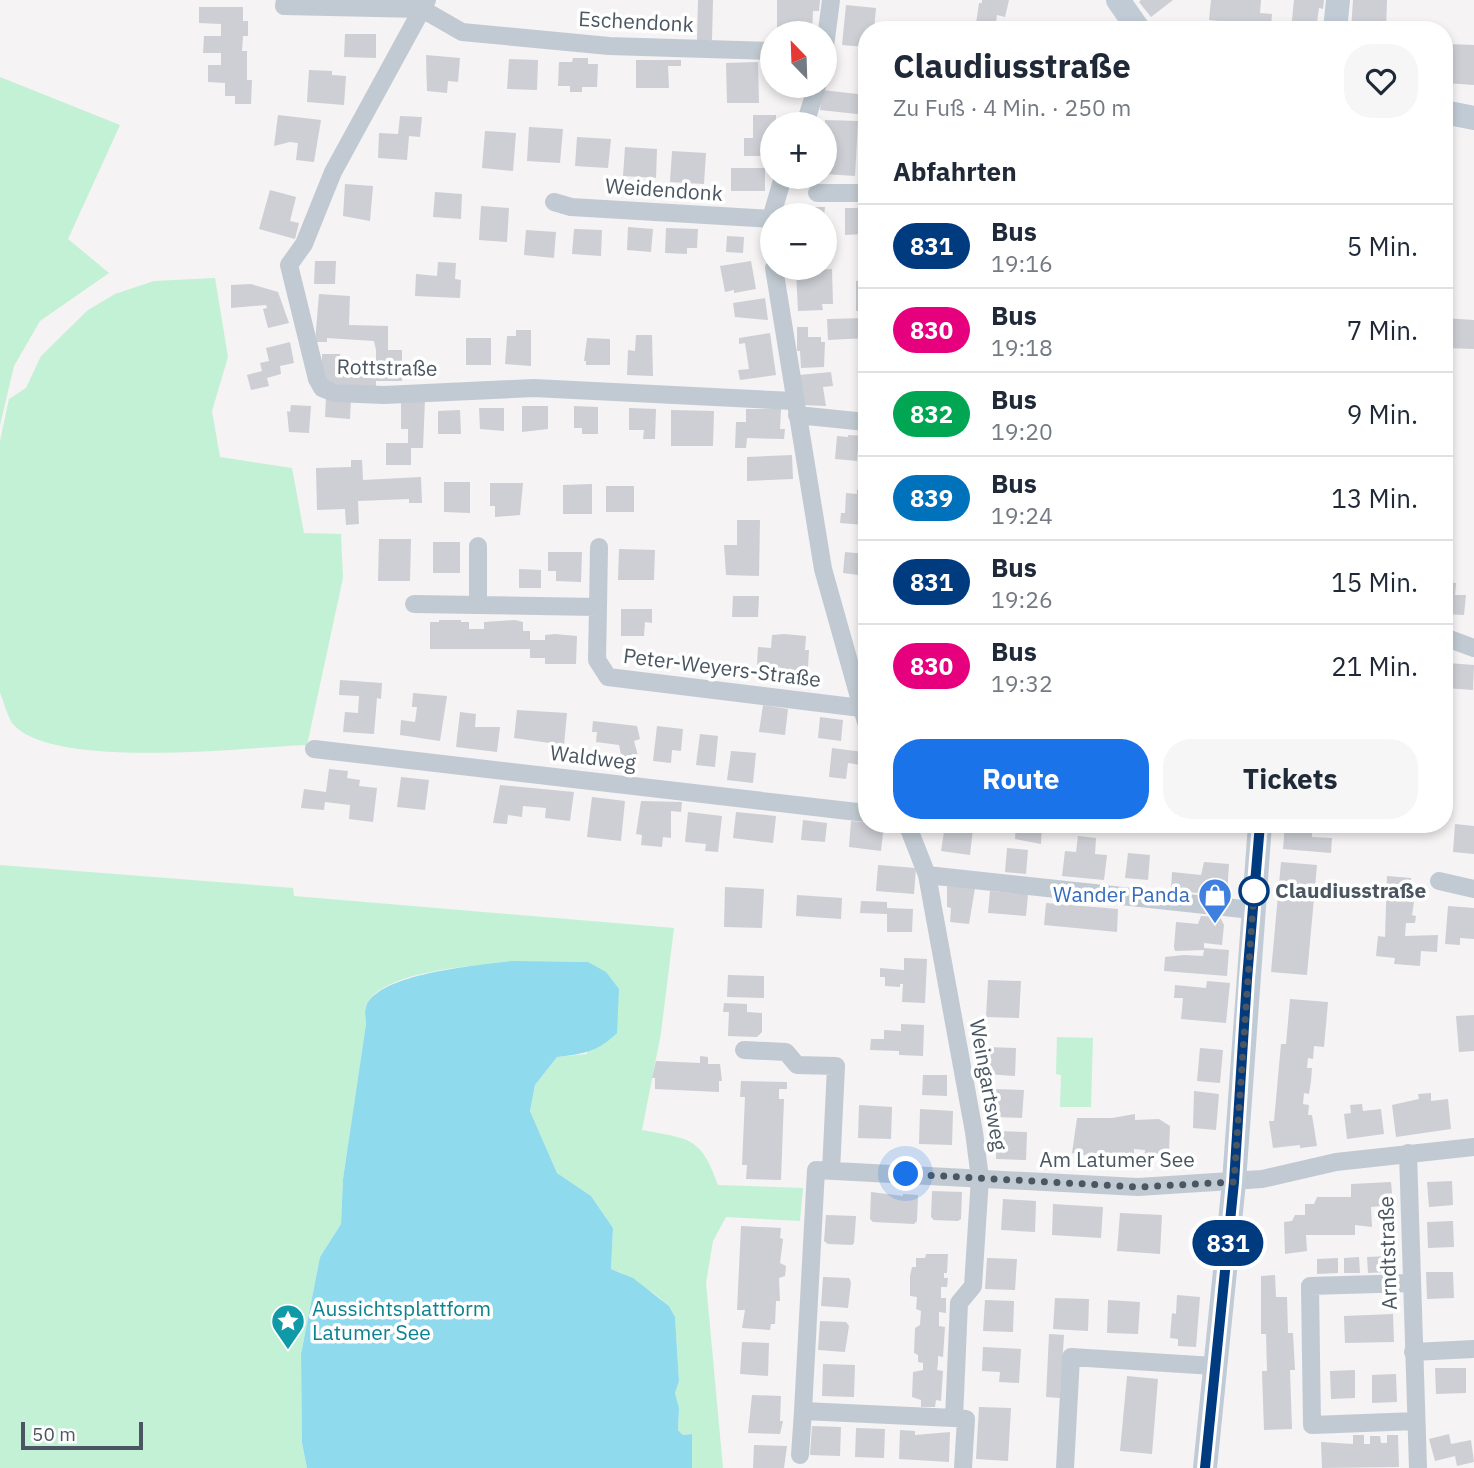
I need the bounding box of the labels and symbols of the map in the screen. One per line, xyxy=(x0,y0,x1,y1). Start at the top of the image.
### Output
street label: Eschendonk xyxy=(578,4,694,38)
north arrow xyxy=(760,21,836,98)
street label: Weidendonk xyxy=(604,171,724,207)
street label: Rottstraße xyxy=(336,352,438,382)
street label: Peter-Weyers-Straße xyxy=(622,641,823,693)
street label: Waldweg xyxy=(549,738,638,776)
shop icon: Wander Panda xyxy=(1196,876,1234,925)
marker: Claudiusstraße xyxy=(1239,876,1269,906)
place label: Claudiusstraße xyxy=(1275,876,1426,904)
place label: Wander Panda xyxy=(1053,880,1190,908)
street label: Weingartsweg xyxy=(964,1017,1014,1153)
street label: Am Latumer See xyxy=(1039,1145,1195,1173)
your location xyxy=(888,1156,923,1191)
street label: Arndtstraße xyxy=(1371,1196,1403,1310)
line badge: 831 xyxy=(1188,1220,1268,1266)
place label: Aussichtsplattform Latumer See xyxy=(312,1294,491,1346)
place icon: Aussichtsplattform Latumer See xyxy=(269,1302,307,1351)
scale bar xyxy=(21,1419,144,1451)

